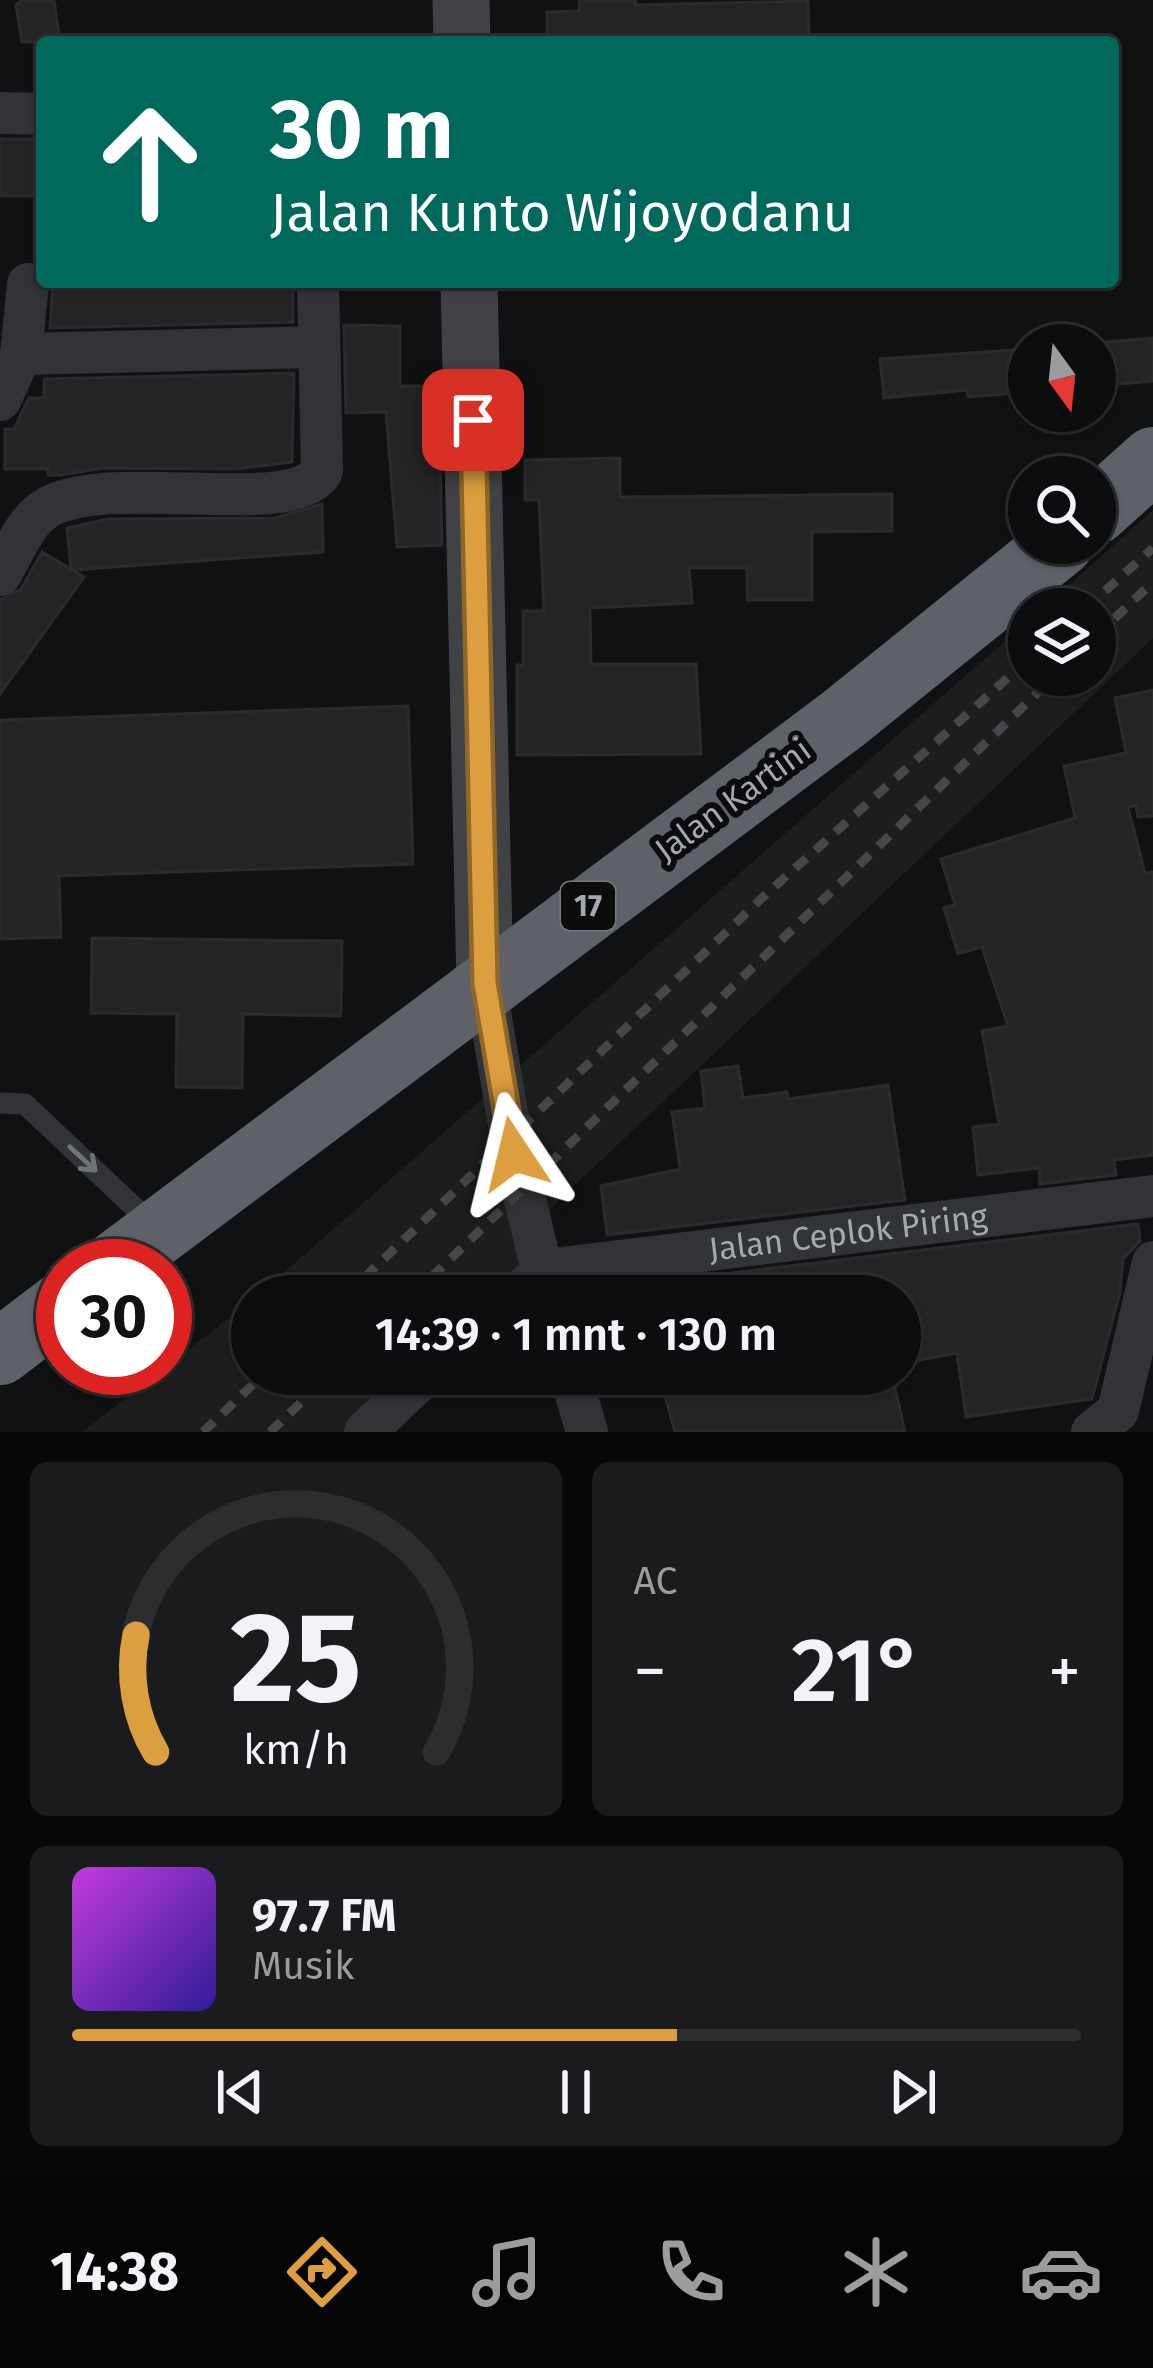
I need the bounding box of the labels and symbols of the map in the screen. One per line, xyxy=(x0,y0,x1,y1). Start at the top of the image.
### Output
north arrow xyxy=(1008,324,1116,432)
pin xyxy=(422,369,524,471)
street label: Jalan Kartini xyxy=(647,730,819,870)
road number: 17 xyxy=(561,882,615,930)
position arrow xyxy=(451,1091,577,1217)
one-way arrow xyxy=(67,1144,97,1172)
street label: Jalan Ceplok Piring xyxy=(707,1196,990,1270)
speed limit sign: 30 xyxy=(36,1239,192,1395)

